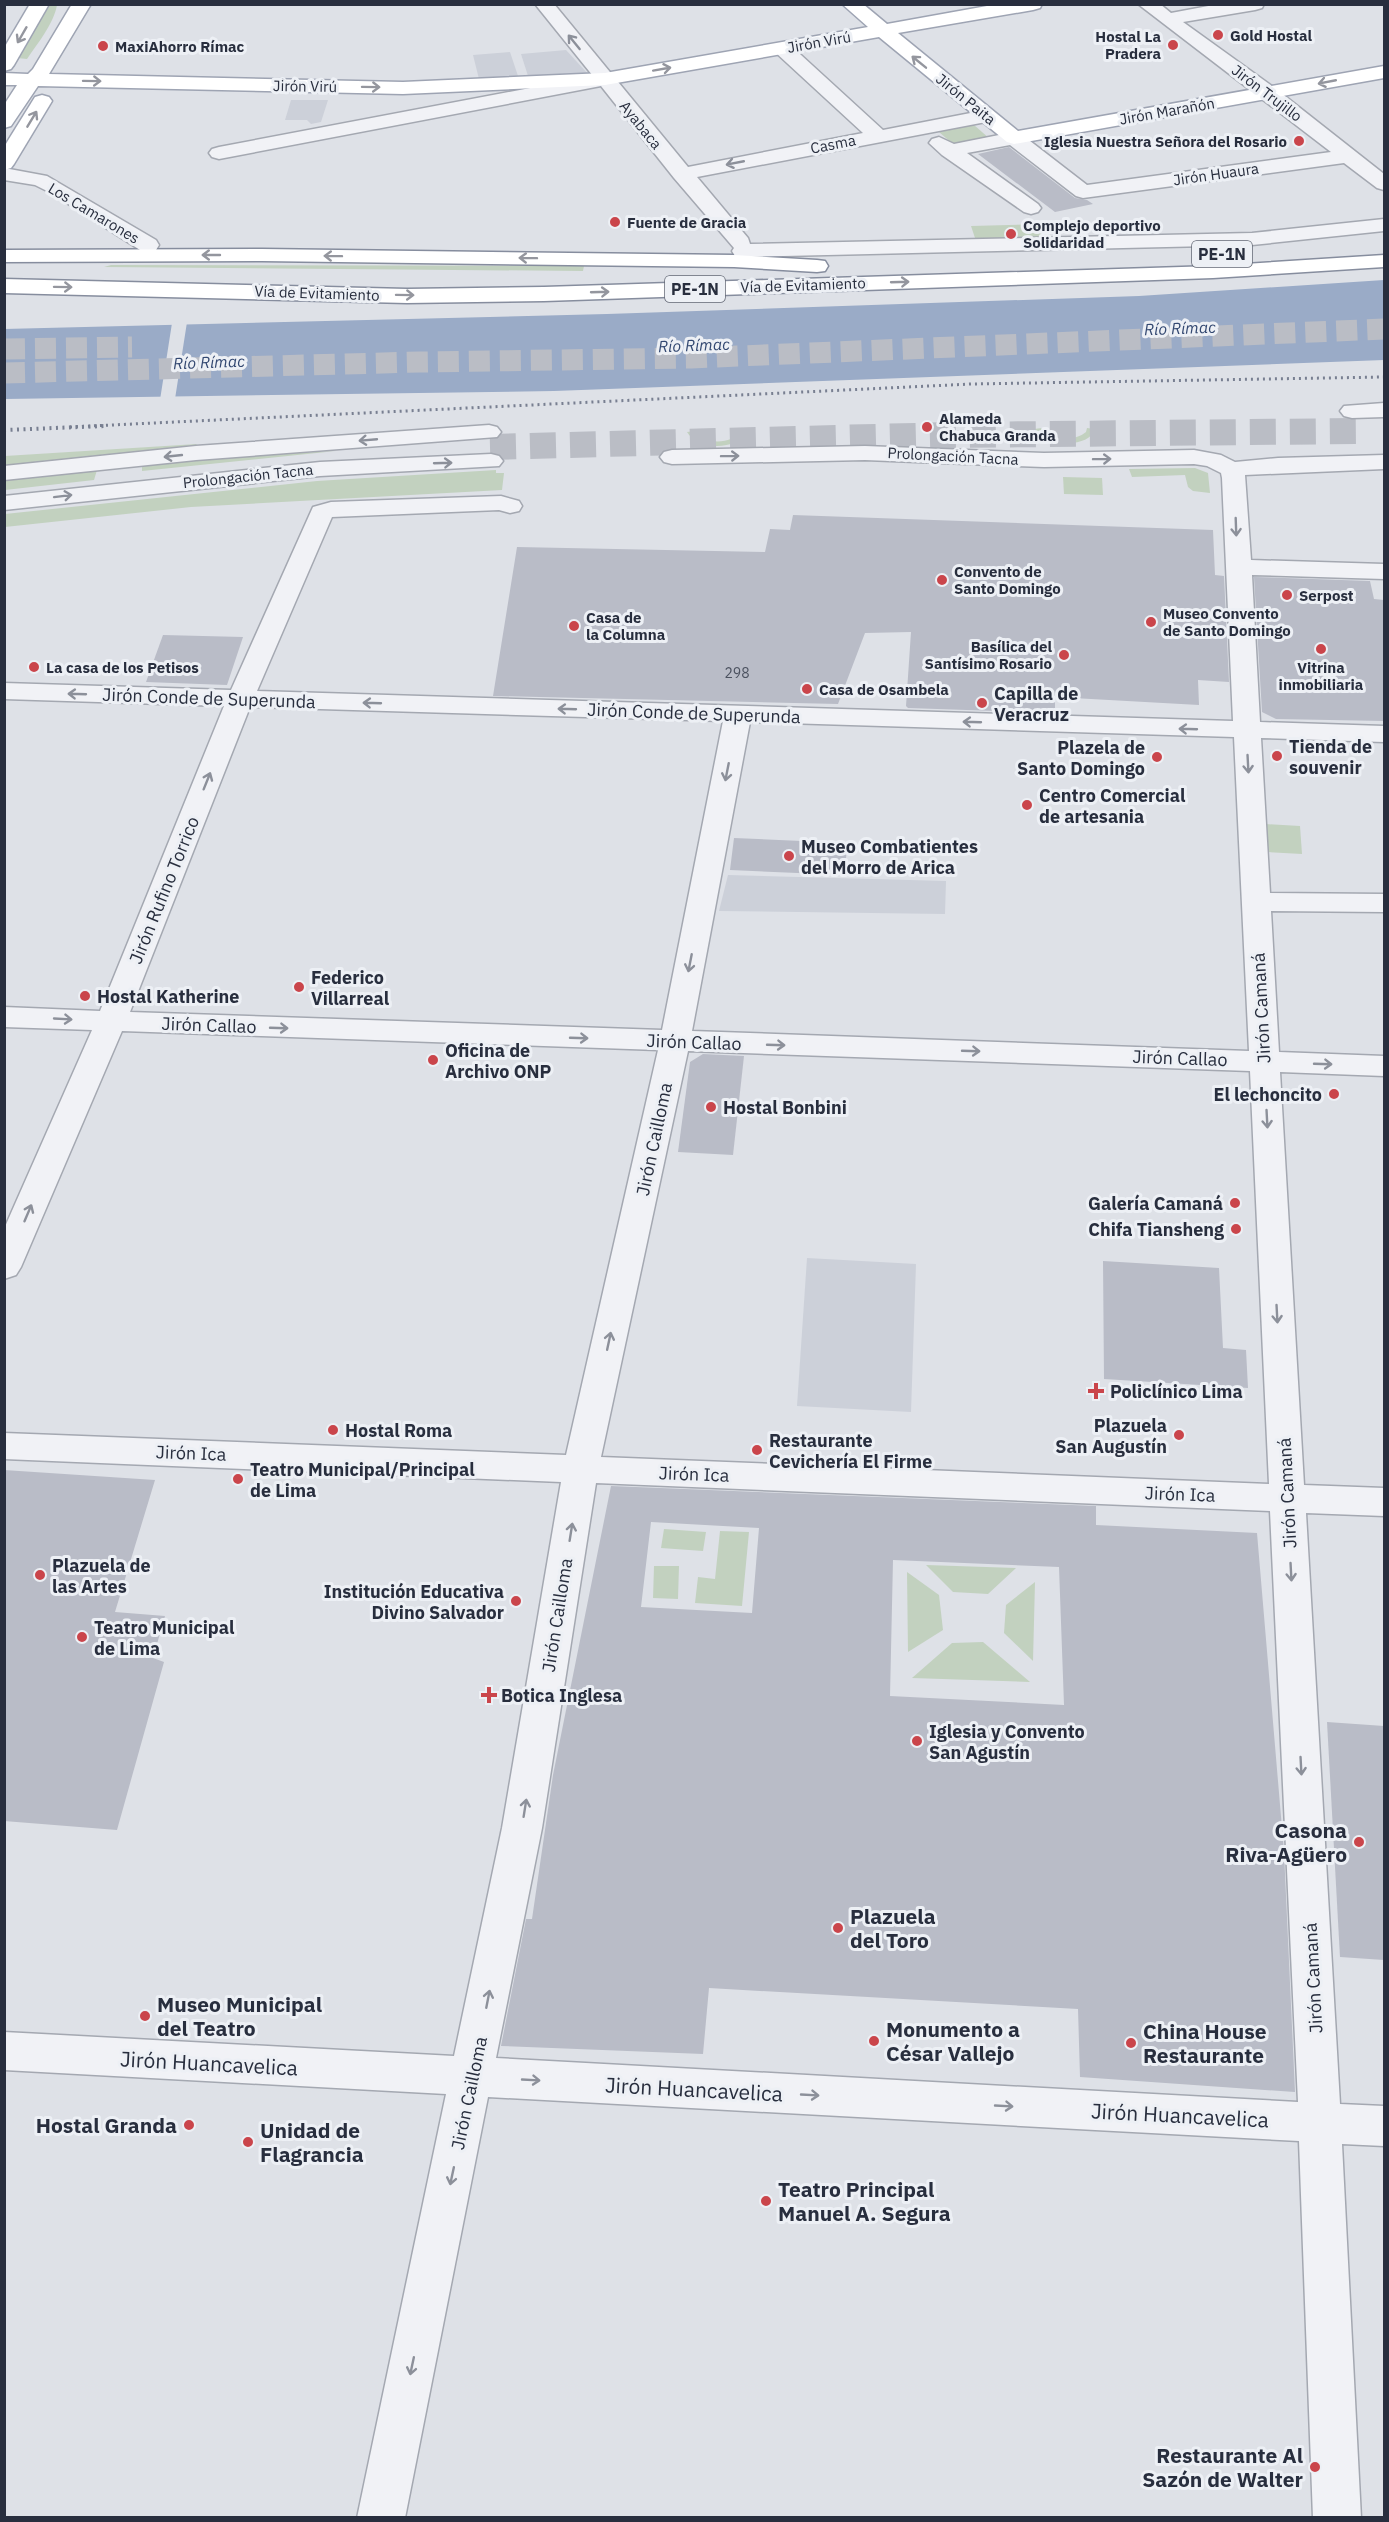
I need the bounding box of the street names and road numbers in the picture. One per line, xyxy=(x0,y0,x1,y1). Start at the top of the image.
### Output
street label: Jirón Virú xyxy=(786,27,852,57)
street label: Jirón Trujillo xyxy=(1228,60,1306,126)
street label: Jirón Paita xyxy=(932,69,1000,129)
street label: Jirón Virú xyxy=(273,76,337,96)
street label: Jirón Marañón xyxy=(1118,93,1216,129)
street label: Ayabaca xyxy=(616,97,666,153)
street label: Casma xyxy=(809,130,857,158)
street label: Jirón Huaura xyxy=(1172,159,1260,189)
street label: Los Camarones xyxy=(45,178,143,248)
road number: PE-1N xyxy=(1192,241,1252,267)
street label: Vía de Evitamiento xyxy=(740,273,866,297)
road number: PE-1N xyxy=(665,276,725,302)
street label: Vía de Evitamiento xyxy=(254,281,380,305)
street label: Prolongación Tacna xyxy=(887,443,1019,469)
street label: Prolongación Tacna xyxy=(182,460,314,492)
street label: Jirón Conde de Superunda xyxy=(102,683,316,713)
street label: Jirón Conde de Superunda xyxy=(587,698,801,728)
street label: Jirón Rufino Torrico xyxy=(124,813,204,967)
street label: Jirón Camaná xyxy=(1247,952,1275,1064)
street label: Jirón Callao xyxy=(161,1012,257,1038)
street label: Jirón Callao xyxy=(646,1029,742,1055)
street label: Jirón Callao xyxy=(1132,1045,1228,1071)
street label: Jirón Cailloma xyxy=(631,1080,677,1198)
street label: Jirón Camaná xyxy=(1273,1437,1301,1549)
street label: Jirón Ica xyxy=(155,1440,227,1466)
street label: Jirón Ica xyxy=(658,1461,730,1487)
street label: Jirón Ica xyxy=(1144,1481,1216,1507)
street label: Jirón Cailloma xyxy=(537,1556,577,1674)
street label: Jirón Camaná xyxy=(1299,1922,1327,2034)
street label: Jirón Cailloma xyxy=(446,2034,492,2152)
street label: Jirón Huancavelica xyxy=(119,2044,299,2082)
street label: Jirón Huancavelica xyxy=(604,2070,784,2108)
street label: Jirón Huancavelica xyxy=(1090,2096,1270,2134)

